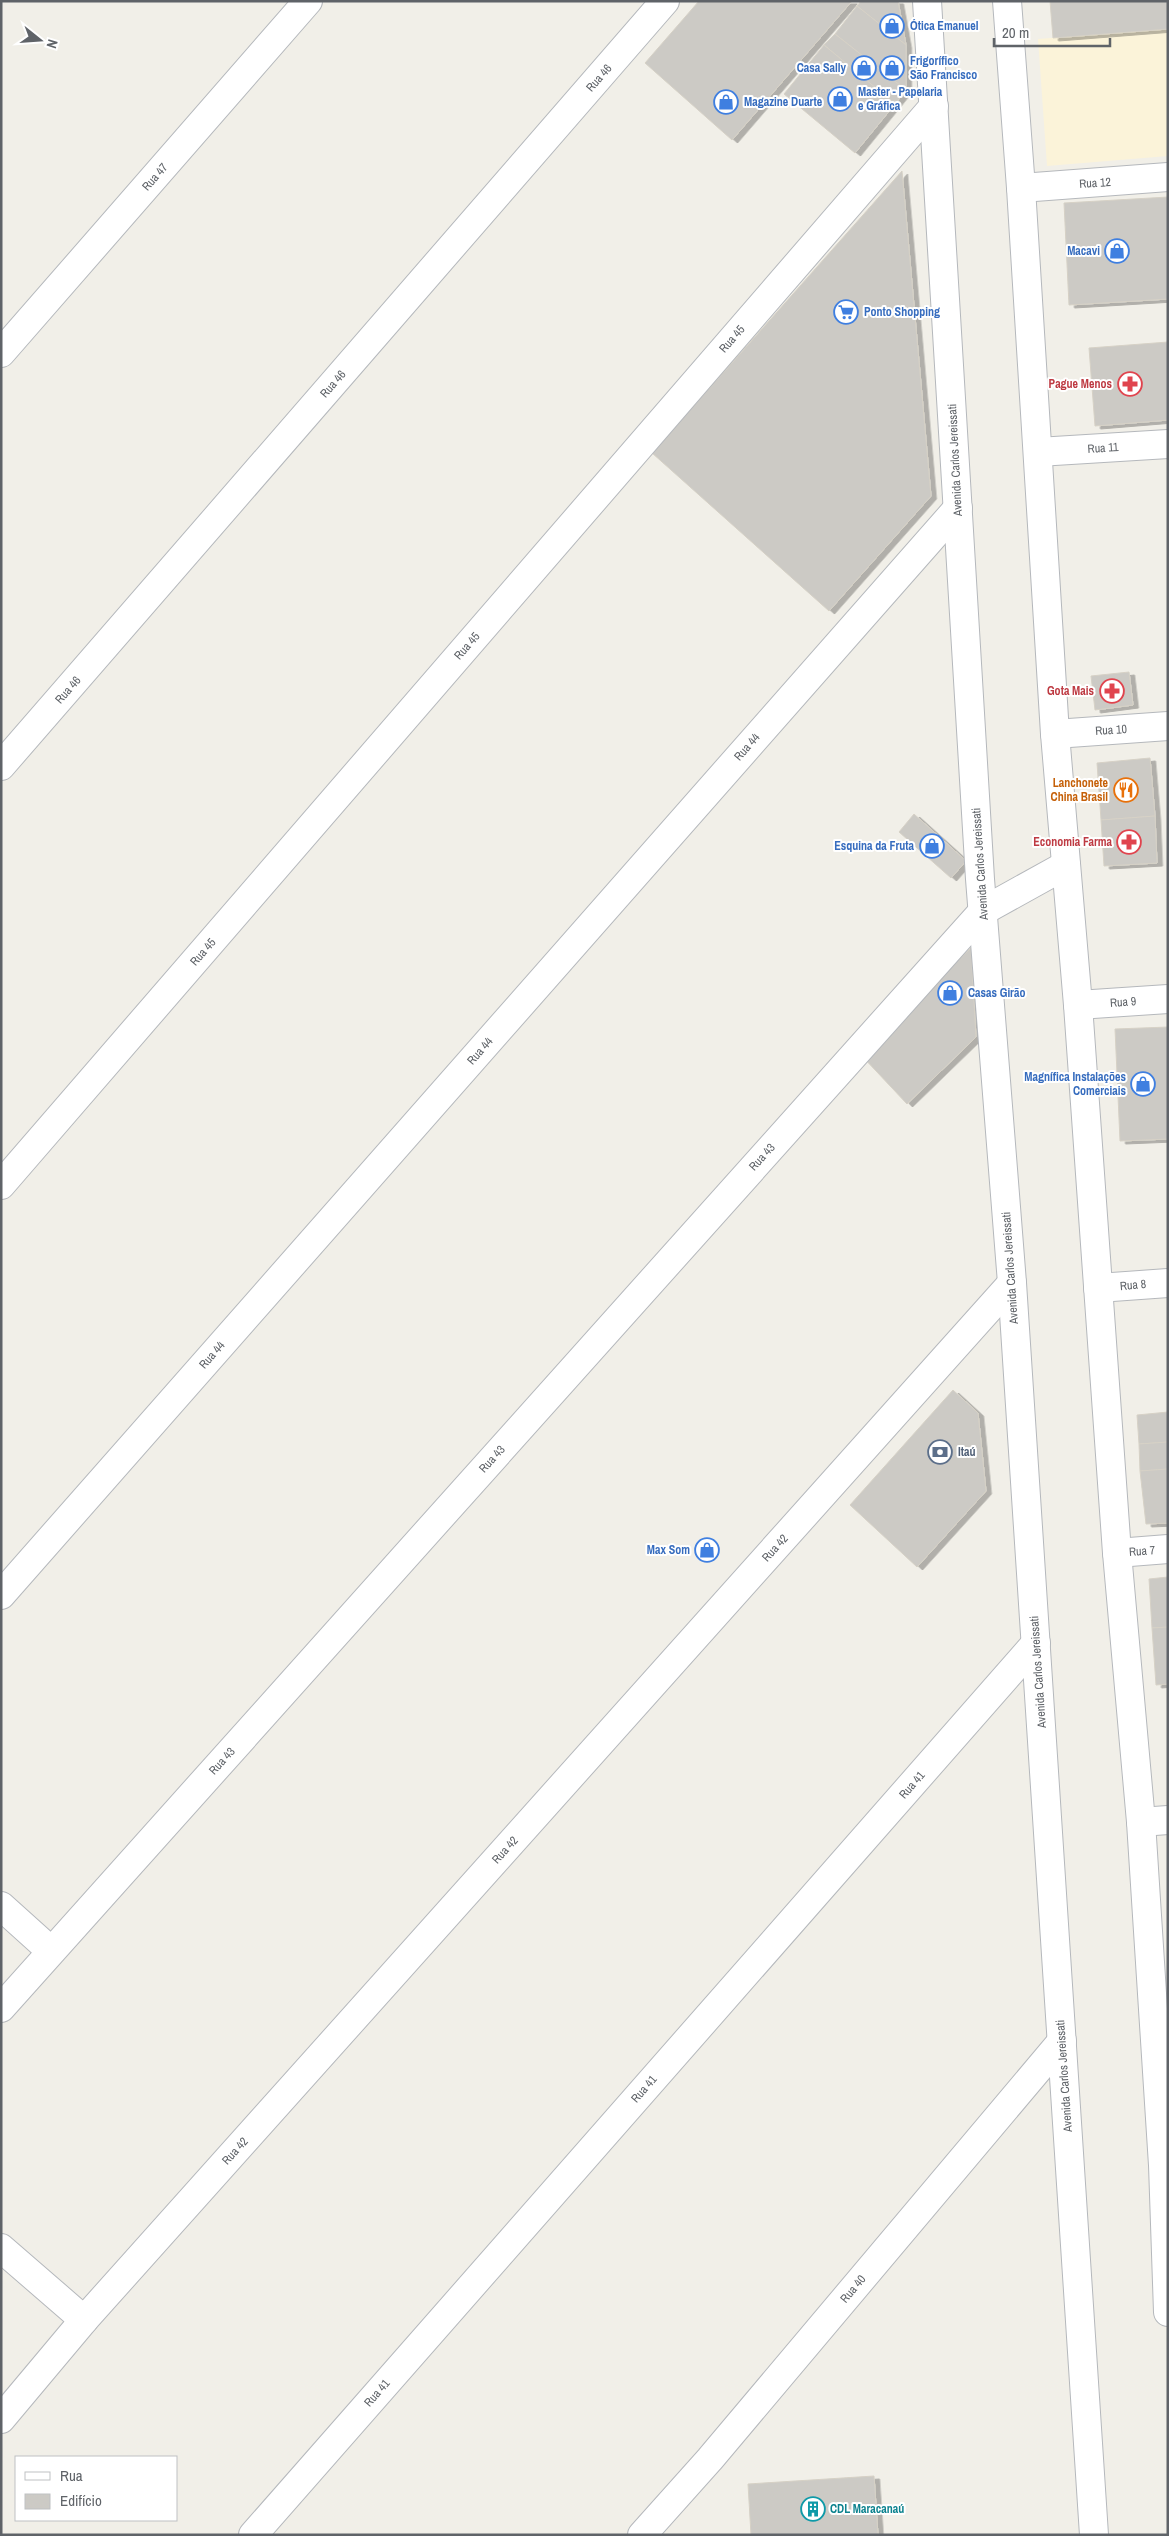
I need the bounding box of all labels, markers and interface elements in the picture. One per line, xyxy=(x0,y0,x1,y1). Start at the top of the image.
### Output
shop icon: Ótica Emanuel xyxy=(879,13,905,39)
north arrow xyxy=(15,15,65,65)
scale bar xyxy=(994,15,1110,47)
place label: Ótica Emanuel xyxy=(910,18,979,34)
text: 20 m xyxy=(1002,22,1029,43)
text: N xyxy=(43,37,62,50)
place label: Frigorífico São Francisco xyxy=(910,53,977,83)
shop icon: Casa Sally xyxy=(851,55,877,81)
shop icon: Frigorífico São Francisco xyxy=(879,55,905,81)
place label: Casa Sally xyxy=(797,60,847,76)
street label: Rua 46 xyxy=(583,61,615,95)
place label: Master - Papelaria e Gráfica xyxy=(858,84,943,114)
shop icon: Master - Papelaria e Gráfica xyxy=(827,86,853,112)
shop icon: Magazine Duarte xyxy=(713,89,739,115)
place label: Magazine Duarte xyxy=(744,94,823,110)
street label: Rua 47 xyxy=(139,159,172,194)
street label: Rua 12 xyxy=(1079,174,1111,192)
shop icon: Macavi xyxy=(1104,238,1130,264)
place label: Macavi xyxy=(1067,243,1100,259)
supermarket icon: Ponto Shopping xyxy=(833,299,859,325)
place label: Ponto Shopping xyxy=(864,304,940,320)
street label: Rua 45 xyxy=(716,321,749,356)
street label: Rua 46 xyxy=(317,367,349,401)
pharmacy icon: Pague Menos xyxy=(1117,371,1143,397)
place label: Pague Menos xyxy=(1049,376,1113,392)
street label: Avenida Carlos Jereissati xyxy=(944,403,966,518)
street label: Rua 11 xyxy=(1087,439,1120,457)
street label: Rua 45 xyxy=(451,628,484,663)
street label: Rua 46 xyxy=(52,673,84,707)
pharmacy icon: Gota Mais xyxy=(1099,678,1125,704)
place label: Gota Mais xyxy=(1047,683,1095,699)
street label: Rua 10 xyxy=(1095,721,1127,739)
street label: Rua 44 xyxy=(731,729,764,764)
place label: Lanchonete China Brasil xyxy=(1051,775,1109,805)
restaurant icon: Lanchonete China Brasil xyxy=(1113,777,1139,803)
street label: Avenida Carlos Jereissati xyxy=(968,807,992,922)
pharmacy icon: Economia Farma xyxy=(1116,829,1142,855)
shop icon: Esquina da Fruta xyxy=(919,833,945,859)
place label: Economia Farma xyxy=(1033,834,1113,850)
place label: Esquina da Fruta xyxy=(834,838,915,854)
street label: Rua 45 xyxy=(187,934,220,969)
shop icon: Casas Girão xyxy=(937,980,963,1006)
place label: Casas Girão xyxy=(968,985,1025,1001)
street label: Rua 9 xyxy=(1109,993,1137,1011)
street label: Rua 44 xyxy=(464,1033,497,1068)
place label: Magnífica Instalações Comerciais xyxy=(1024,1069,1127,1099)
shop icon: Magnífica Instalações Comerciais xyxy=(1130,1071,1156,1097)
street label: Rua 43 xyxy=(745,1140,779,1174)
street label: Avenida Carlos Jereissati xyxy=(998,1211,1022,1326)
street label: Rua 8 xyxy=(1119,1276,1147,1294)
street label: Rua 44 xyxy=(196,1337,229,1372)
bank icon: Itaú xyxy=(927,1439,953,1465)
street label: Rua 43 xyxy=(475,1442,509,1476)
place label: Itaú xyxy=(958,1444,976,1460)
street label: Rua 42 xyxy=(758,1531,792,1565)
shop icon: Max Som xyxy=(694,1537,720,1563)
place label: Max Som xyxy=(647,1542,690,1558)
street label: Rua 7 xyxy=(1128,1542,1156,1560)
street label: Avenida Carlos Jereissati xyxy=(1026,1615,1050,1730)
street label: Rua 43 xyxy=(205,1744,239,1778)
street label: Rua 41 xyxy=(896,1767,929,1802)
street label: Rua 42 xyxy=(488,1833,522,1867)
street label: Avenida Carlos Jereissati xyxy=(1052,2019,1076,2134)
street label: Rua 41 xyxy=(628,2071,661,2106)
street label: Rua 42 xyxy=(218,2134,252,2168)
street label: Rua 40 xyxy=(837,2272,869,2306)
street label: Rua 41 xyxy=(361,2375,394,2410)
legend xyxy=(15,2456,178,2521)
text: Rua xyxy=(60,2465,83,2486)
text: Edifício xyxy=(60,2490,102,2511)
building icon: CDL Maracanaú xyxy=(800,2496,826,2522)
place label: CDL Maracanaú xyxy=(830,2501,904,2517)

